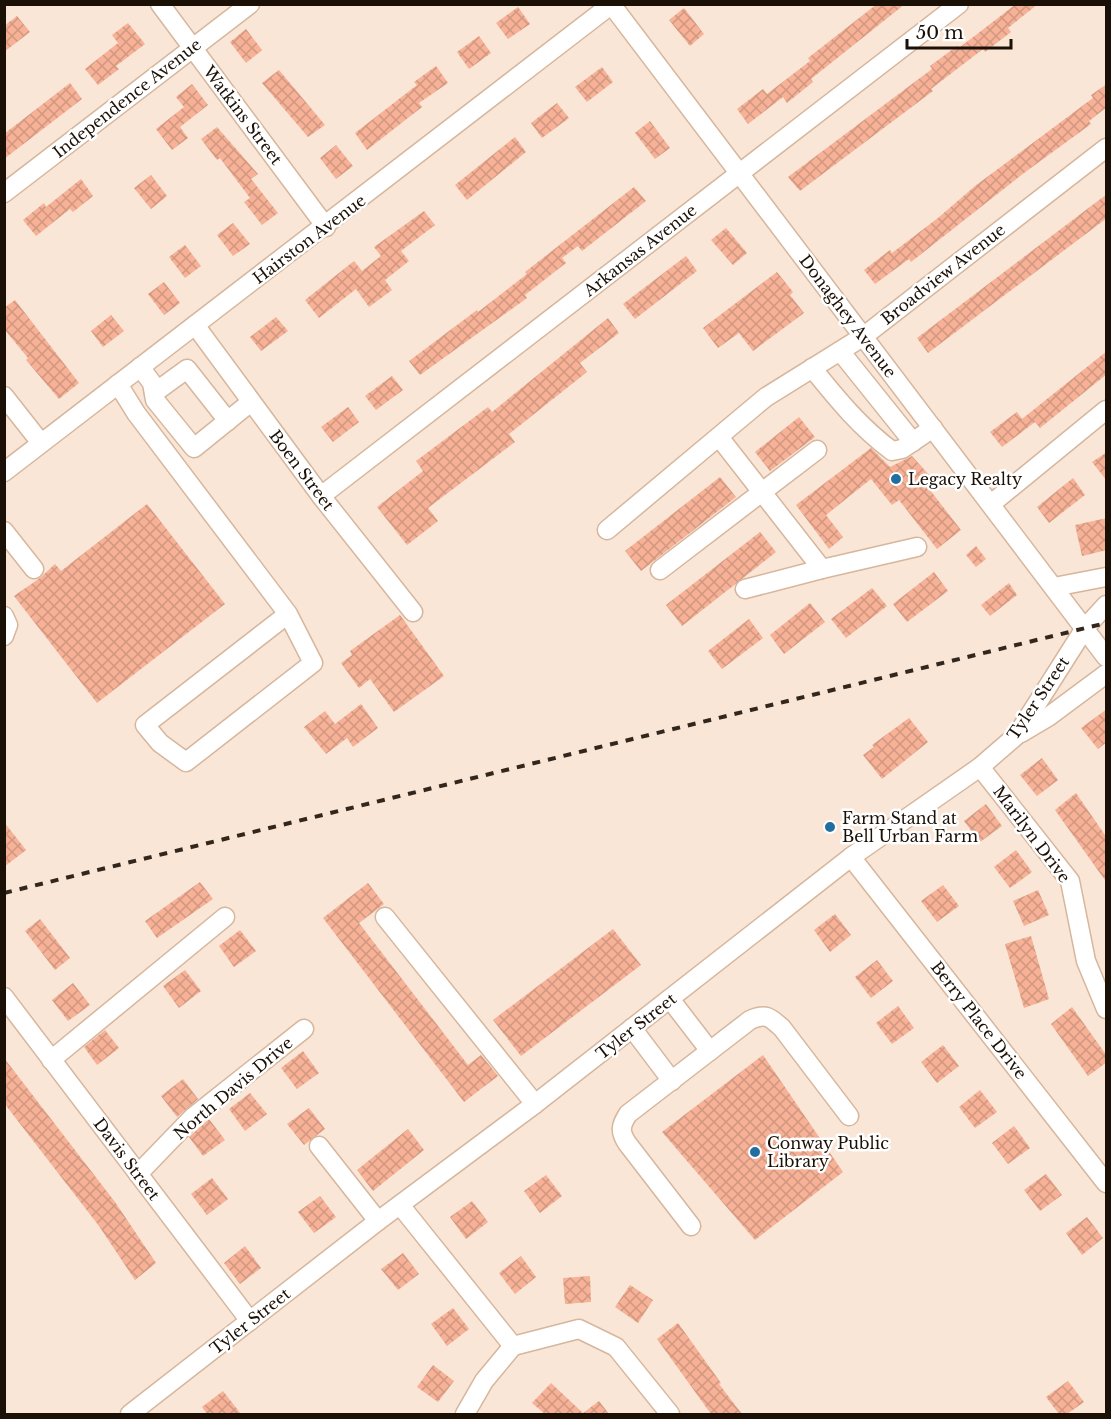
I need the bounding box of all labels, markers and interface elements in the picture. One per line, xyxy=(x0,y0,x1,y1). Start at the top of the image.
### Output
scale bar xyxy=(907,12,1010,50)
text: 50 m xyxy=(916,22,964,44)
street label: Independence Avenue xyxy=(49,34,205,162)
street label: Watkins Street xyxy=(199,61,287,168)
street label: Hairston Avenue xyxy=(248,190,370,288)
street label: Arkansas Avenue xyxy=(579,200,701,301)
street label: Broadview Avenue xyxy=(877,219,1009,329)
street label: Donaghey Avenue xyxy=(795,251,901,381)
street label: Boen Street xyxy=(265,426,339,514)
place label: Legacy Realty xyxy=(908,469,1023,489)
marker: Legacy Realty xyxy=(889,472,903,486)
street label: Tyler Street xyxy=(1003,653,1073,743)
street label: Marilyn Drive xyxy=(989,782,1075,886)
place label: Farm Stand at Bell Urban Farm xyxy=(842,808,978,846)
marker: Farm Stand at Bell Urban Farm xyxy=(823,820,837,834)
street label: Berry Place Drive xyxy=(927,957,1031,1083)
street label: Tyler Street xyxy=(592,989,680,1063)
street label: North Davis Drive xyxy=(169,1032,297,1144)
street label: Davis Street xyxy=(90,1114,164,1204)
place label: Conway Public Library xyxy=(767,1133,889,1171)
marker: Conway Public Library xyxy=(748,1145,762,1159)
street label: Tyler Street xyxy=(206,1284,294,1358)

